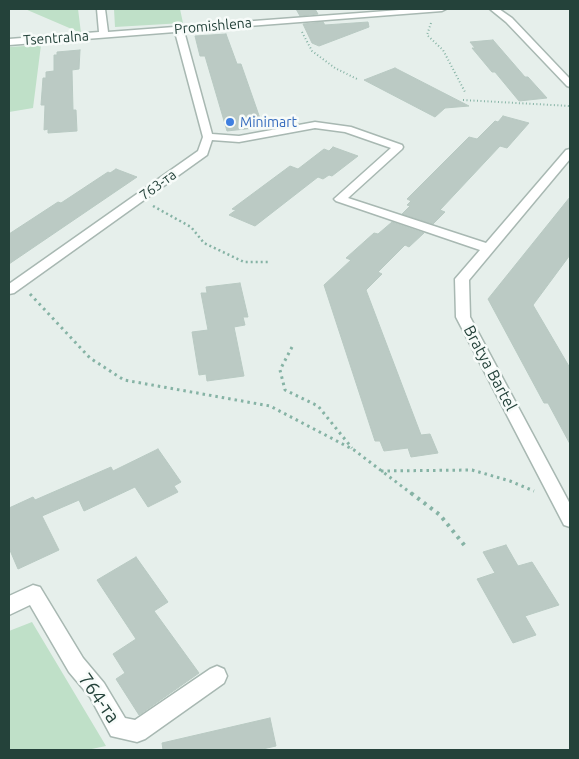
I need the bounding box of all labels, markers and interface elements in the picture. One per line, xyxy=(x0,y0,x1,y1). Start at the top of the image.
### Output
street label: Promishlena xyxy=(173,14,253,38)
street label: Tsentralna xyxy=(23,27,89,49)
place label: Minimart xyxy=(240,114,297,130)
marker: Minimart xyxy=(224,116,236,128)
street label: 763-та xyxy=(136,166,180,204)
street label: Bratya Bartel xyxy=(459,322,521,414)
street label: 764-та xyxy=(74,669,124,727)

